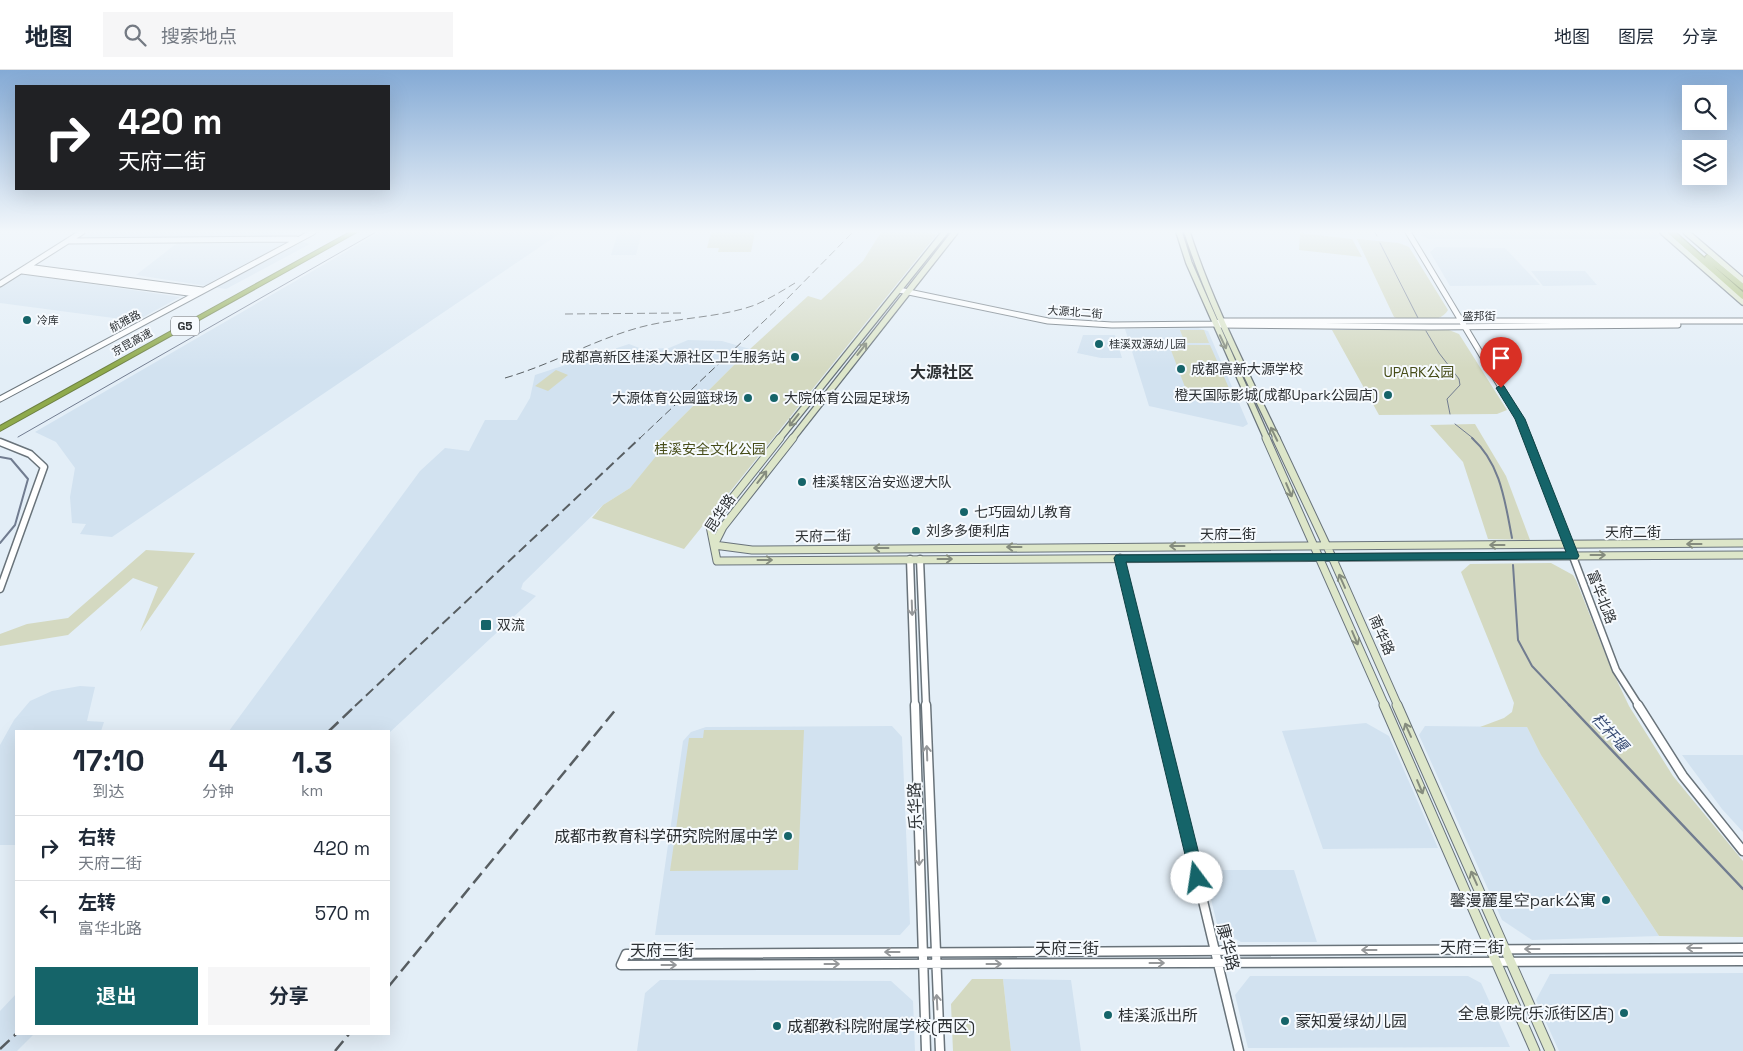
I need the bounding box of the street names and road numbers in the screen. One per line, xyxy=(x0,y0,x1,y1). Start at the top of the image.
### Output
street label: 大源北二街 xyxy=(1047,303,1103,321)
street label: 航雅路 xyxy=(107,307,143,335)
street label: 盛邦街 xyxy=(1463,309,1496,323)
road number: G5 xyxy=(171,317,199,336)
street label: 京昆高速 xyxy=(109,325,155,359)
street label: 昆华路 xyxy=(701,491,739,535)
street label: 天府二街 xyxy=(1605,523,1661,541)
street label: 天府二街 xyxy=(1200,525,1256,543)
street label: 天府二街 xyxy=(795,527,851,545)
street label: 富华北路 xyxy=(1584,568,1620,626)
street label: 南华路 xyxy=(1365,612,1399,658)
street label: 乐华路 xyxy=(904,782,926,830)
street label: 康华路 xyxy=(1212,921,1244,973)
street label: 天府三街 xyxy=(1440,937,1504,958)
street label: 天府三街 xyxy=(1035,938,1099,959)
street label: 天府三街 xyxy=(630,940,694,961)

